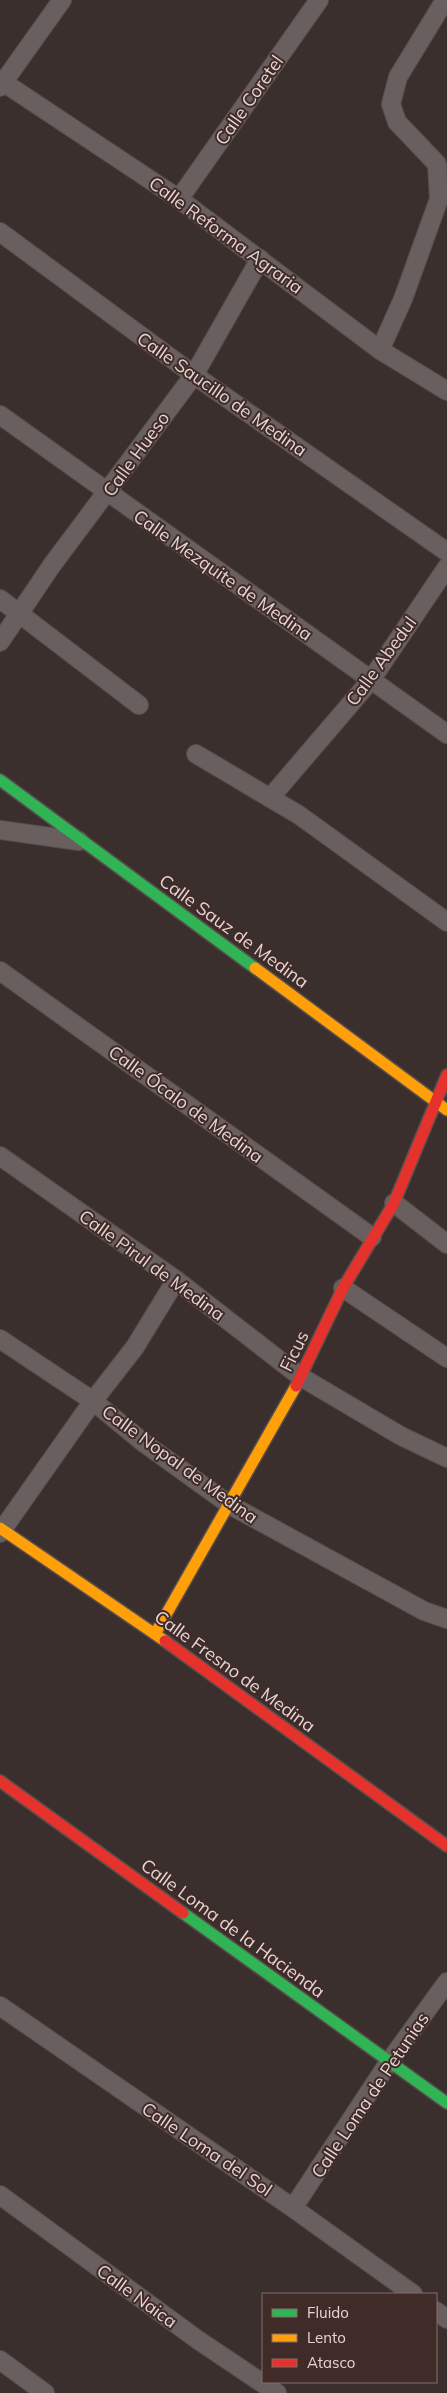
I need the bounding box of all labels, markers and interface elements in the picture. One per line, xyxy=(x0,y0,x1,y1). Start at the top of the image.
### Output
street label: Calle Coretel xyxy=(210,51,288,149)
street label: Calle Reforma Agraria xyxy=(145,171,307,299)
street label: Calle Saucillo de Medina xyxy=(133,327,311,461)
street label: Calle Hueso xyxy=(98,407,174,501)
street label: Calle Mezquite de Medina xyxy=(129,504,317,646)
street label: Calle Abedul xyxy=(341,612,421,710)
street label: Calle Sauz de Medina xyxy=(155,869,313,993)
street label: Calle Ócalo de Medina xyxy=(104,1040,268,1168)
street label: Calle Pirul de Medina xyxy=(75,1204,229,1326)
street label: Ficus xyxy=(274,1327,314,1375)
street label: Calle Nopal de Medina xyxy=(98,1400,262,1528)
street label: Calle Fresno de Medina xyxy=(150,1605,320,1737)
street label: Calle Loma de la Hacienda xyxy=(136,1853,330,2003)
street label: Calle Loma de Petunias xyxy=(306,2008,434,2182)
street label: Calle Loma del Sol xyxy=(137,2097,277,2201)
street label: Calle Naica xyxy=(92,2259,182,2333)
legend xyxy=(262,2293,437,2383)
text: Fluido xyxy=(307,2303,349,2322)
text: Lento xyxy=(307,2328,346,2347)
text: Atasco xyxy=(307,2353,355,2372)

